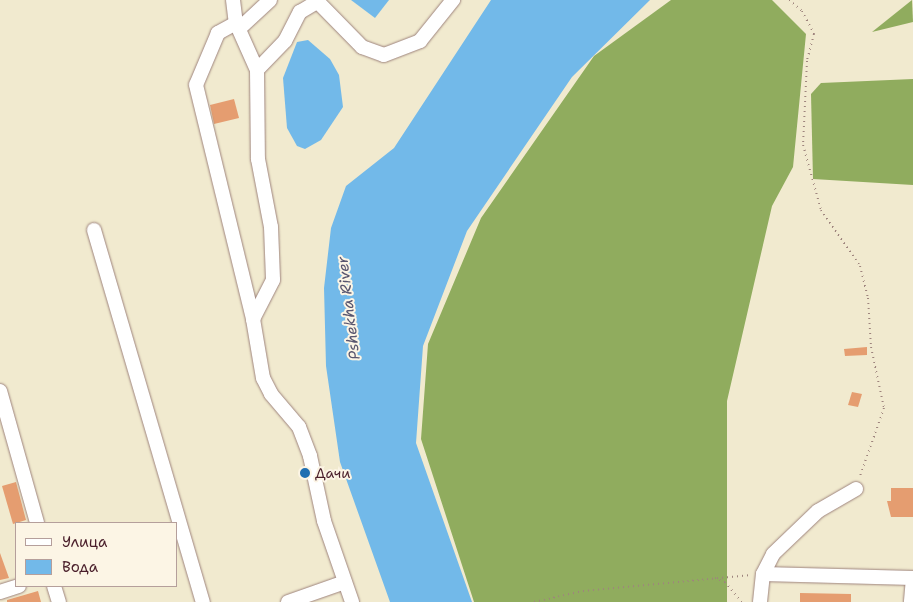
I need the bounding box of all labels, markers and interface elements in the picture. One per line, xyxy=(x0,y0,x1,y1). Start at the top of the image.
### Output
water label: Pshekha River xyxy=(334,255,364,361)
place label: Дачи xyxy=(315,465,350,481)
marker: Дачи xyxy=(299,467,311,479)
legend xyxy=(15,522,178,587)
text: Улица xyxy=(62,532,107,552)
text: Вода xyxy=(62,557,98,577)

